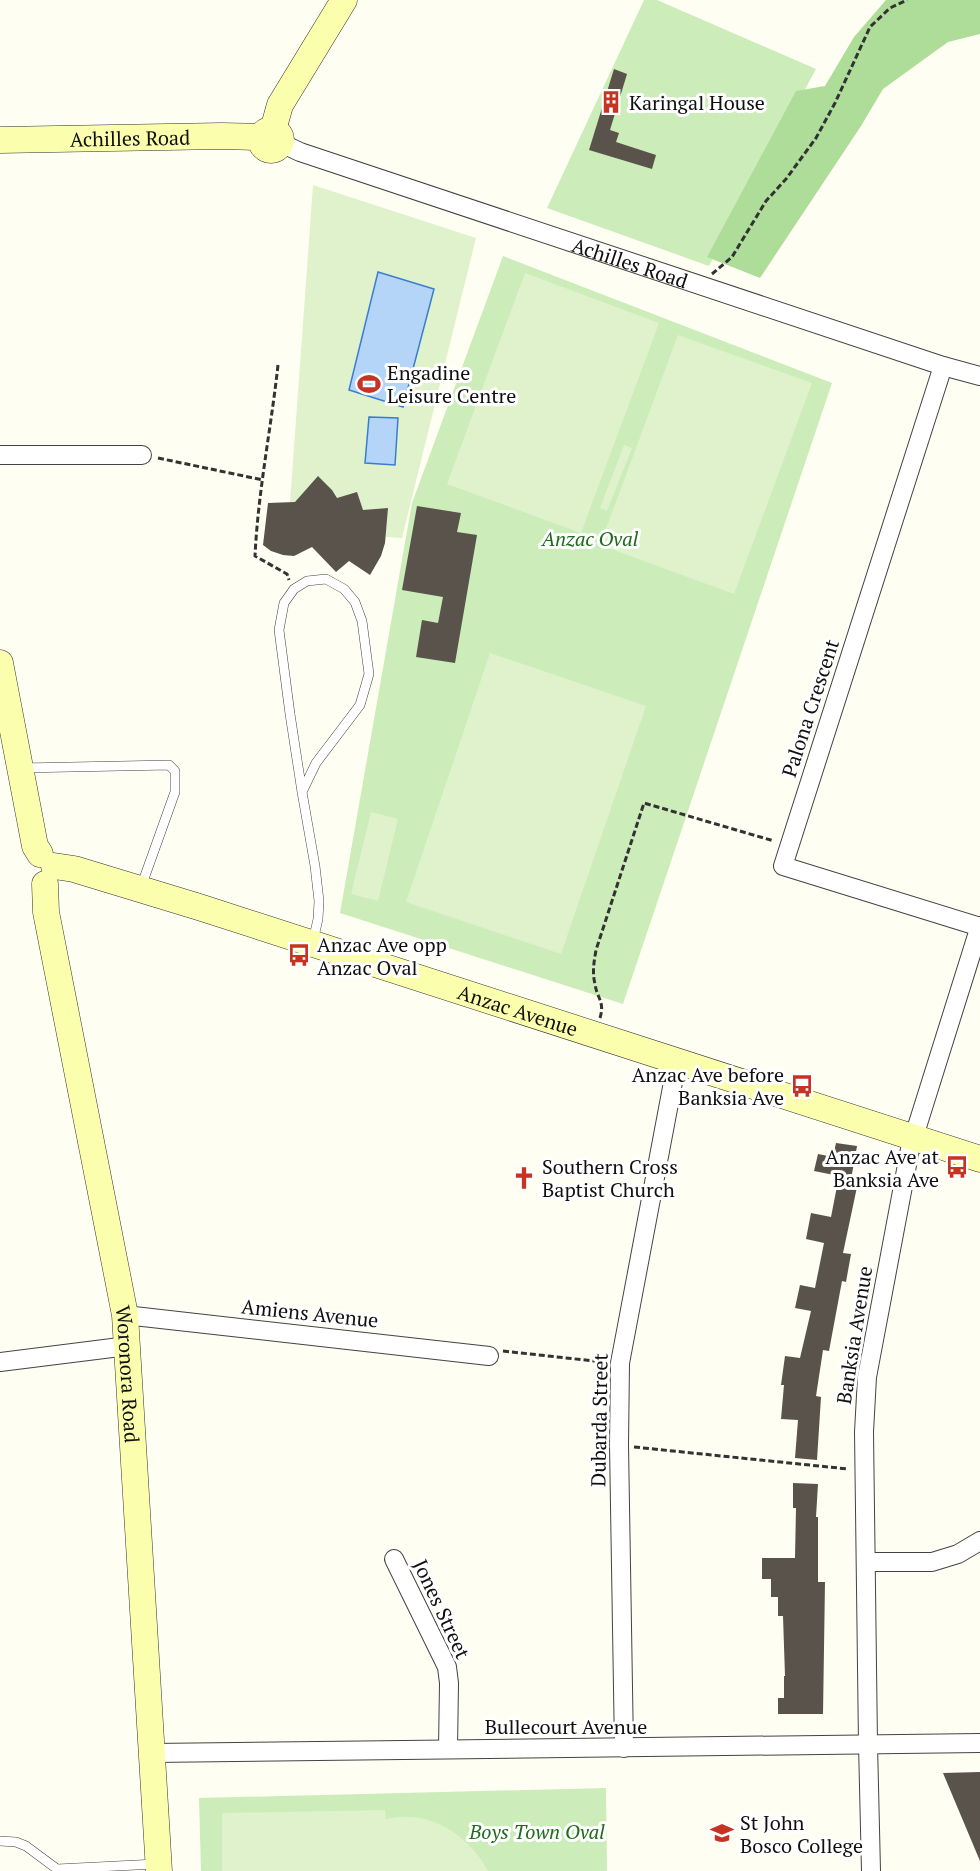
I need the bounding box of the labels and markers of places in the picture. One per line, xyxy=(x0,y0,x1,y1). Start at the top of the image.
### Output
building icon: Karingal House xyxy=(598,89,624,115)
place label: Karingal House xyxy=(629,89,765,116)
place label: Engadine Leisure Centre xyxy=(387,359,516,409)
sports icon: Engadine Leisure Centre xyxy=(356,371,382,397)
place label: Anzac Ave opp Anzac Oval xyxy=(317,931,447,981)
bus stop icon: Anzac Ave opp Anzac Oval xyxy=(286,942,312,968)
place label: Anzac Ave before Banksia Ave xyxy=(632,1061,784,1111)
bus stop icon: Anzac Ave before Banksia Ave xyxy=(789,1073,815,1099)
place label: Anzac Ave at Banksia Ave xyxy=(825,1143,940,1193)
place label: Southern Cross Baptist Church xyxy=(542,1153,678,1203)
bus stop icon: Anzac Ave at Banksia Ave xyxy=(944,1154,970,1180)
church icon: Southern Cross Baptist Church xyxy=(511,1165,537,1191)
place label: St John Bosco College xyxy=(740,1809,863,1859)
school or university icon: St John Bosco College xyxy=(709,1820,735,1846)

